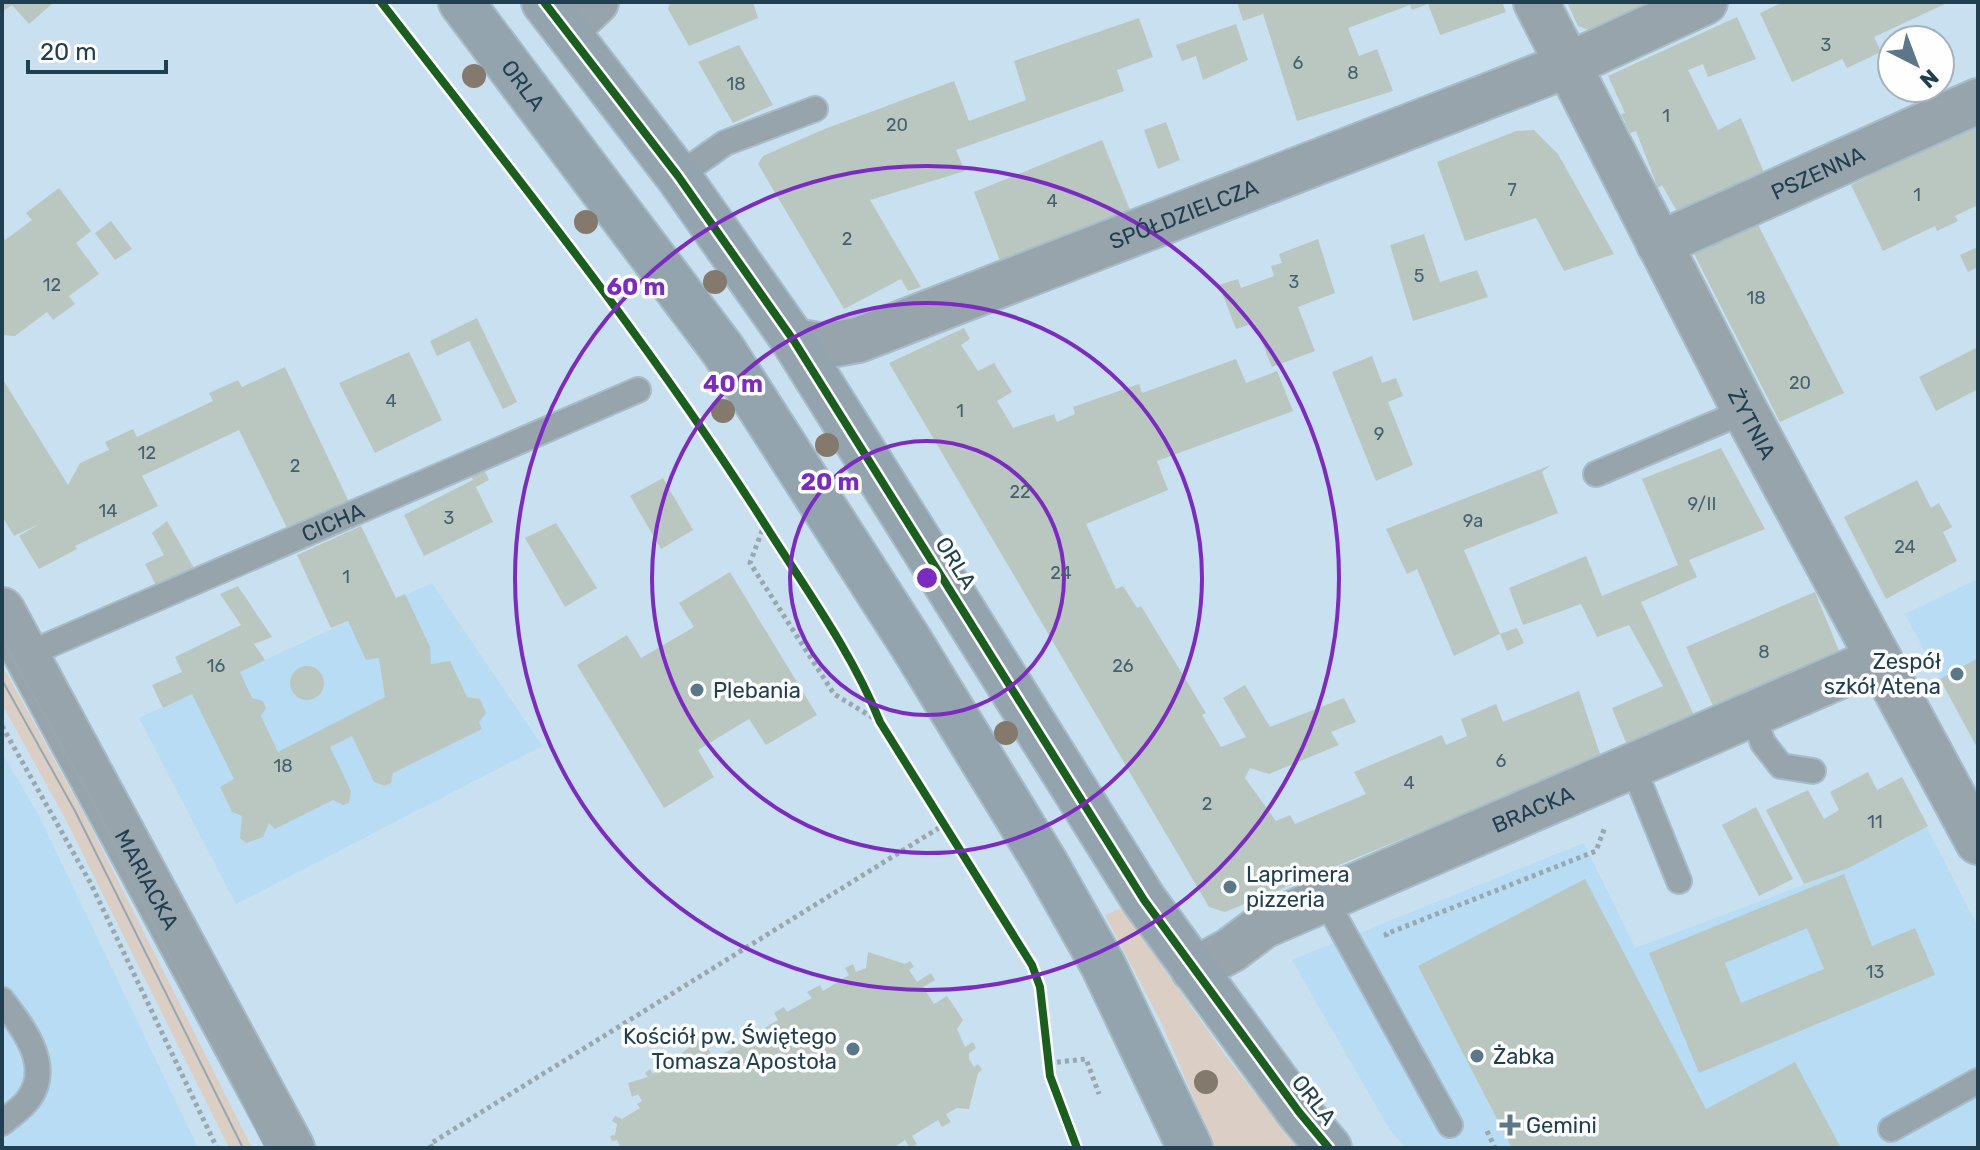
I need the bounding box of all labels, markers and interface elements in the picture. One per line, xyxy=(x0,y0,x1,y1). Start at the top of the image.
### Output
scale bar xyxy=(28,24,166,74)
north arrow xyxy=(1876,24,1956,104)
house number: 3 xyxy=(1821,34,1831,56)
text: 20 m xyxy=(40,38,97,66)
house number: 6 xyxy=(1293,52,1304,74)
street label: ORLA xyxy=(496,54,551,116)
house number: 8 xyxy=(1347,62,1359,84)
text: N xyxy=(1914,63,1944,94)
house number: 18 xyxy=(726,73,746,95)
house number: 1 xyxy=(1662,105,1670,127)
house number: 20 xyxy=(886,114,908,136)
street label: PSZENNA xyxy=(1767,140,1869,206)
street label: SPÓŁDZIELCZA xyxy=(1105,173,1262,255)
house number: 7 xyxy=(1507,179,1517,201)
house number: 1 xyxy=(1913,184,1921,206)
house number: 4 xyxy=(1046,190,1058,212)
house number: 2 xyxy=(842,228,852,250)
house number: 5 xyxy=(1414,265,1424,287)
house number: 3 xyxy=(1289,271,1299,293)
text: 60 m xyxy=(606,273,666,301)
house number: 12 xyxy=(43,274,61,296)
house number: 18 xyxy=(1746,287,1766,309)
text: 40 m xyxy=(703,370,763,398)
house number: 20 xyxy=(1789,372,1811,394)
street label: ŻYTNIA xyxy=(1722,384,1782,464)
house number: 4 xyxy=(385,390,397,412)
house number: 1 xyxy=(956,400,964,422)
house number: 9 xyxy=(1374,423,1384,445)
house number: 12 xyxy=(138,442,156,464)
house number: 2 xyxy=(290,455,300,477)
text: 20 m xyxy=(800,468,860,496)
house number: 22 xyxy=(1009,481,1031,503)
house number: 9/II xyxy=(1688,493,1716,515)
street label: CICHA xyxy=(297,497,368,548)
house number: 14 xyxy=(99,500,117,522)
house number: 3 xyxy=(444,507,454,529)
house number: 9a xyxy=(1463,510,1483,532)
street label: ORLA xyxy=(930,532,983,594)
house number: 24 xyxy=(1894,536,1916,558)
house number: 24 xyxy=(1050,562,1072,584)
centre of rings xyxy=(913,564,941,592)
house number: 1 xyxy=(342,566,350,588)
house number: 8 xyxy=(1758,641,1770,663)
place label: Zespół szkół Atena xyxy=(1824,648,1941,700)
house number: 16 xyxy=(207,655,225,677)
house number: 26 xyxy=(1112,655,1134,677)
marker: Zespół szkół Atena xyxy=(1948,665,1966,683)
place label: Plebania xyxy=(713,677,801,704)
marker: Plebania xyxy=(688,681,706,699)
house number: 6 xyxy=(1496,750,1507,772)
house number: 18 xyxy=(273,755,293,777)
house number: 4 xyxy=(1403,772,1415,794)
street label: BRACKA xyxy=(1488,779,1578,839)
house number: 2 xyxy=(1202,793,1212,815)
house number: 11 xyxy=(1867,811,1883,833)
street label: MARIACKA xyxy=(109,825,185,934)
place label: Laprimera pizzeria xyxy=(1246,861,1350,913)
marker: Laprimera pizzeria xyxy=(1221,878,1239,896)
house number: 13 xyxy=(1866,961,1884,983)
place label: Kościół pw. Świętego Tomasza Apostoła xyxy=(623,1023,837,1075)
marker: Kościół pw. Świętego Tomasza Apostoła xyxy=(844,1040,862,1058)
place label: Żabka xyxy=(1493,1043,1555,1070)
marker: Żabka xyxy=(1468,1047,1486,1065)
street label: ORLA xyxy=(1286,1069,1342,1131)
place label: Gemini xyxy=(1526,1112,1597,1139)
marker: Gemini xyxy=(1501,1116,1519,1134)

